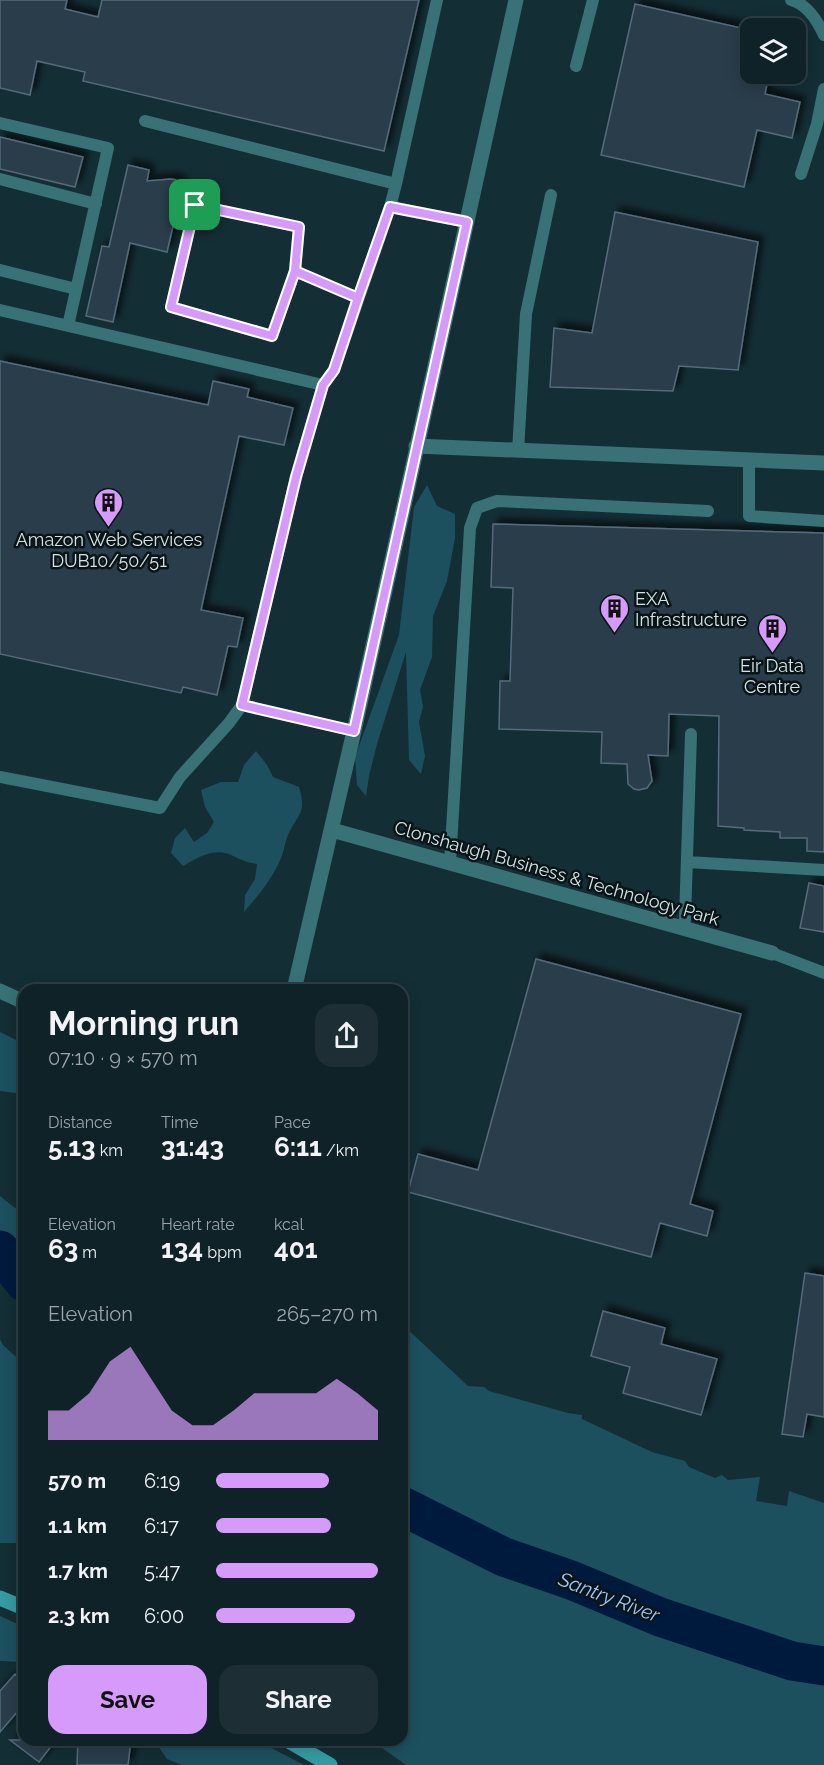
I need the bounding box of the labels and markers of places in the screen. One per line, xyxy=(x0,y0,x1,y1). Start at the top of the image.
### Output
pin xyxy=(169,179,220,230)
building icon: Amazon Web Services DUB10/50/51 xyxy=(93,486,125,528)
place label: Amazon Web Services DUB10/50/51 xyxy=(16,529,203,571)
place label: EXA Infrastructure xyxy=(635,588,747,630)
building icon: EXA Infrastructure xyxy=(598,592,630,634)
building icon: Eir Data Centre xyxy=(756,612,788,654)
place label: Eir Data Centre xyxy=(740,655,804,697)

